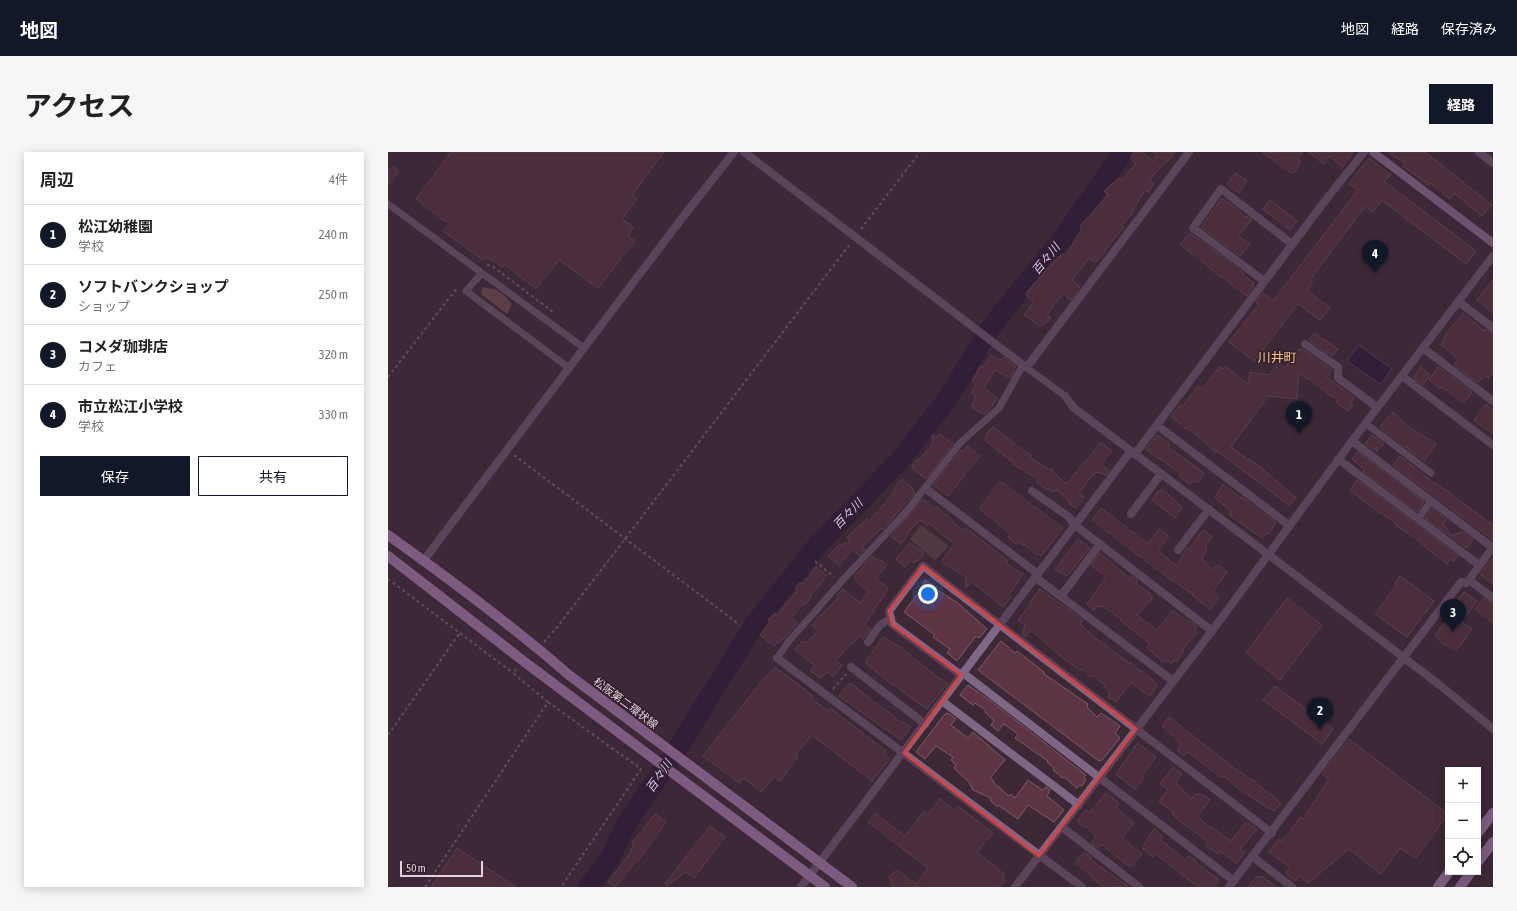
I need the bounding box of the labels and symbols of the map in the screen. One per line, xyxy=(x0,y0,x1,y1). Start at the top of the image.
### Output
water label: 百々川 xyxy=(1029,239,1064,277)
pin: 4 xyxy=(1362,240,1388,273)
district label: 川井町 xyxy=(1257,350,1297,365)
pin: 1 xyxy=(1286,401,1312,434)
water label: 百々川 xyxy=(830,495,867,532)
your location xyxy=(918,584,938,604)
pin: 3 xyxy=(1440,599,1466,632)
street label: 松阪第二環状線 xyxy=(592,675,660,731)
pin: 2 xyxy=(1307,697,1333,730)
water label: 百々川 xyxy=(643,756,676,795)
scale bar xyxy=(400,859,483,878)

